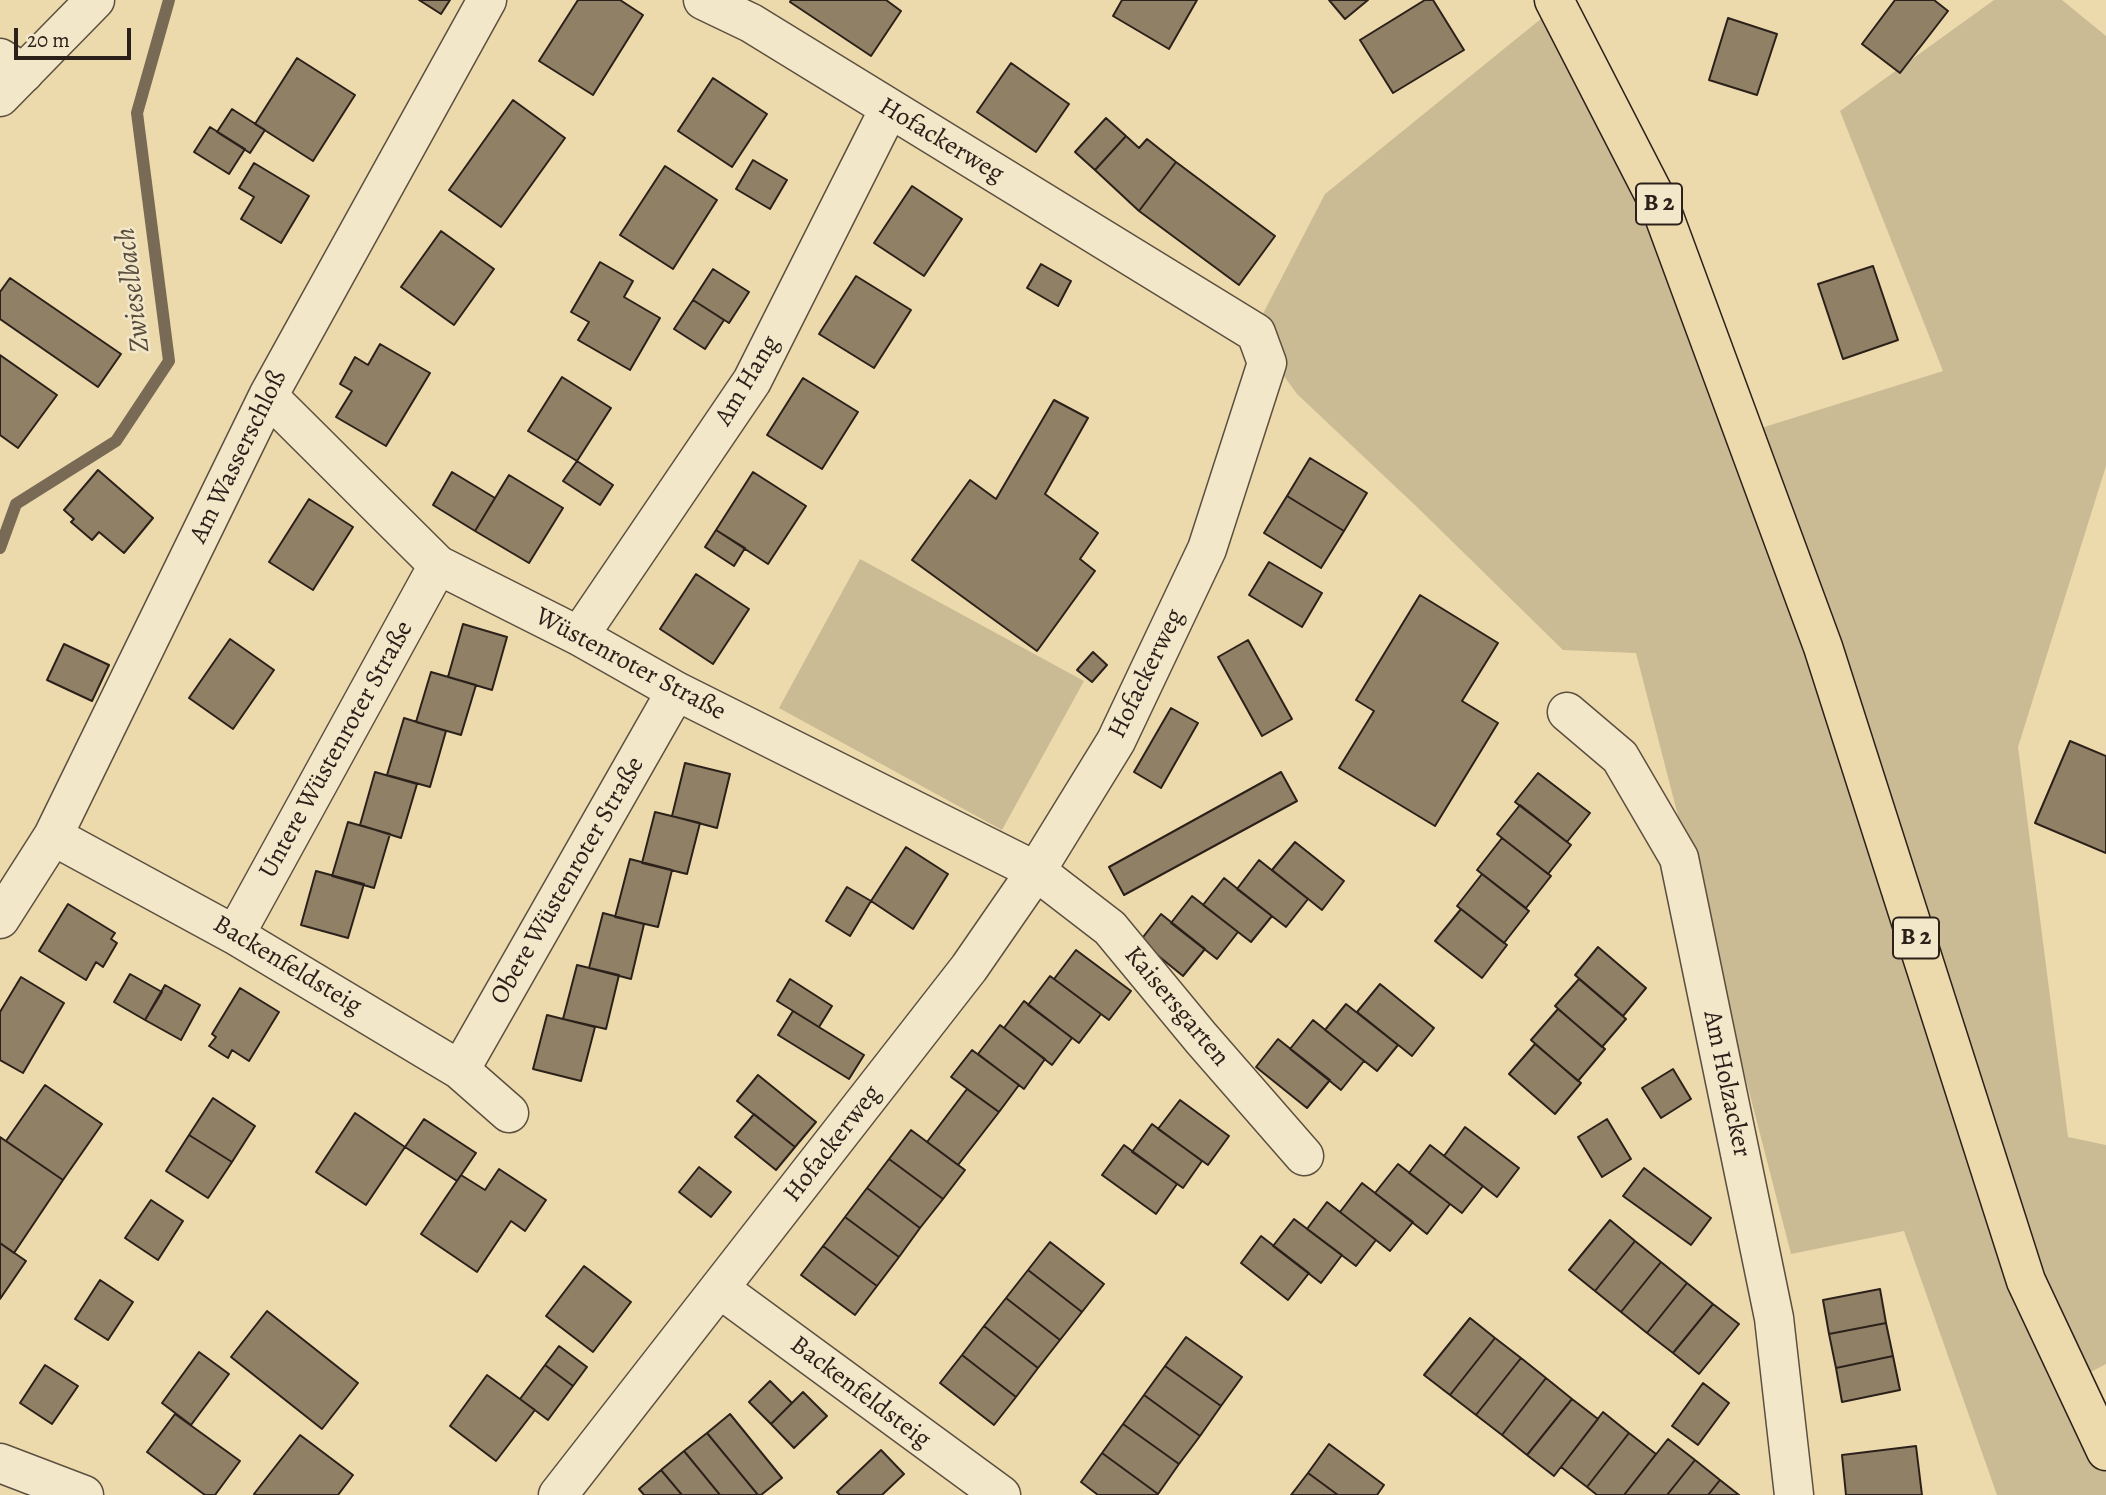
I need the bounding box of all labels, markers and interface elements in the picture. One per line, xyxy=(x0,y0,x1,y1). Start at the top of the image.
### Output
scale bar xyxy=(18,14,135,58)
text: 20 m xyxy=(27,26,70,54)
street label: Hofackerweg xyxy=(873,92,1009,190)
road number: B 2 xyxy=(1636,184,1682,224)
water label: Zwieselbach xyxy=(110,226,158,354)
street label: Am Hang xyxy=(709,330,787,432)
street label: Am Wasserschloß xyxy=(184,366,294,548)
street label: Wüstenroter Straße xyxy=(529,602,731,728)
street label: Hofackerweg xyxy=(1102,604,1192,744)
street label: Untere Wüstenroter Straße xyxy=(253,616,421,884)
street label: Obere Wüstenroter Straße xyxy=(484,752,652,1010)
street label: Backenfeldsteig xyxy=(207,909,367,1023)
road number: B 2 xyxy=(1893,918,1939,958)
street label: Kaisersgarten xyxy=(1117,941,1235,1073)
street label: Am Holzacker xyxy=(1695,1008,1757,1160)
street label: Hofackerweg xyxy=(778,1079,888,1209)
street label: Backenfeldsteig xyxy=(784,1330,936,1456)

